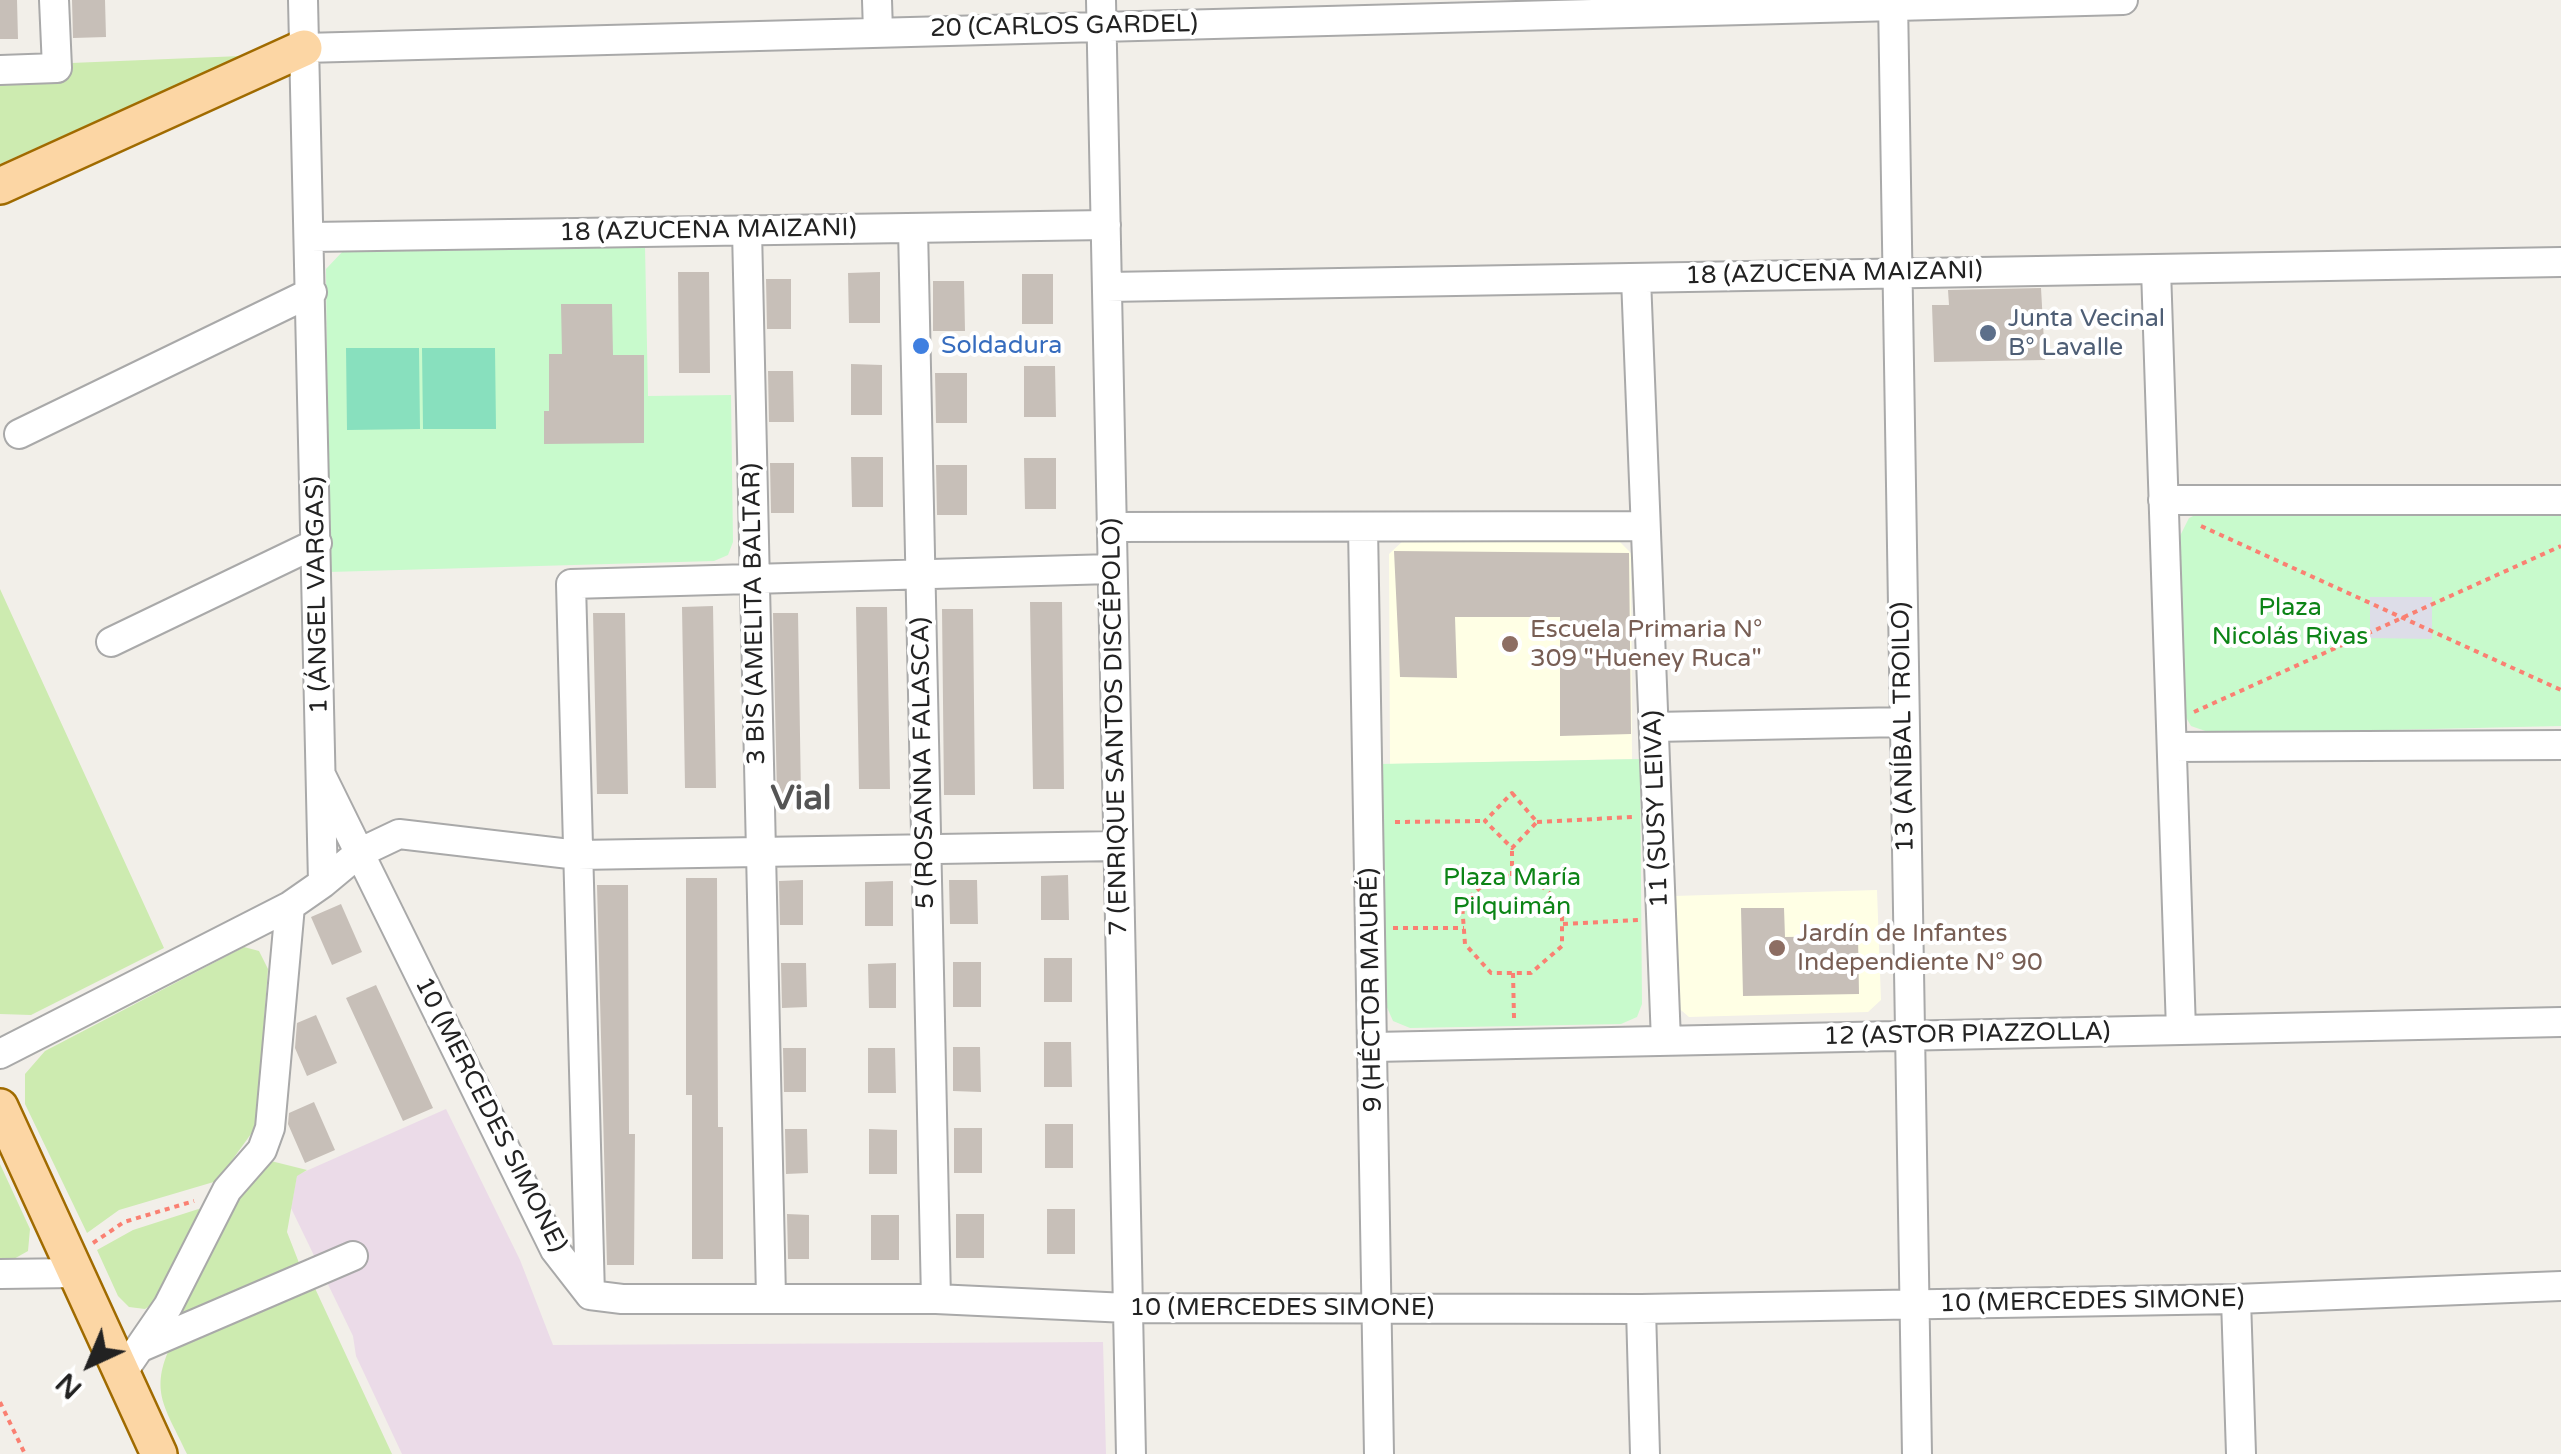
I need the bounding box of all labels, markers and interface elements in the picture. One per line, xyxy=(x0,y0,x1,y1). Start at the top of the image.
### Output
street label: 20 (CARLOS GARDEL) xyxy=(930,10,1198,44)
street label: 18 (AZUCENA MAIZANI) xyxy=(559,213,857,249)
street label: 18 (AZUCENA MAIZANI) xyxy=(1685,256,1983,292)
place label: Junta Vecinal B° Lavalle xyxy=(2008,304,2165,363)
marker: Junta Vecinal B° Lavalle xyxy=(1977,322,1999,344)
place label: Soldadura xyxy=(941,331,1062,361)
marker: Soldadura xyxy=(910,335,932,357)
street label: 3 BIS (AMELITA BALTAR) xyxy=(737,463,773,765)
street label: 1 (ÁNGEL VARGAS) xyxy=(301,476,335,714)
street label: 7 (ENRIQUE SANTOS DISCÉPOLO) xyxy=(1097,518,1135,936)
park label: Plaza Nicolás Rivas xyxy=(2212,593,2368,652)
street label: 13 (ANÍBAL TROILO) xyxy=(1887,601,1921,853)
place label: Escuela Primaria N° 309 "Hueney Ruca" xyxy=(1530,615,1763,674)
street label: 5 (ROSANNA FALASCA) xyxy=(906,617,942,909)
marker: Escuela Primaria N° 309 "Hueney Ruca" xyxy=(1499,633,1521,655)
street label: 11 (SUSY LEIVA) xyxy=(1639,710,1675,908)
district label: Vial xyxy=(770,779,832,821)
park label: Plaza María Pilquimán xyxy=(1443,863,1581,922)
street label: 9 (HÉCTOR MAURÉ) xyxy=(1355,868,1389,1112)
place label: Jardín de Infantes Independiente N° 90 xyxy=(1797,919,2043,978)
marker: Jardín de Infantes Independiente N° 90 xyxy=(1766,937,1788,959)
street label: 10 (MERCEDES SIMONE) xyxy=(407,972,573,1258)
street label: 12 (ASTOR PIAZZOLLA) xyxy=(1823,1017,2111,1053)
street label: 10 (MERCEDES SIMONE) xyxy=(1939,1284,2245,1320)
street label: 10 (MERCEDES SIMONE) xyxy=(1130,1293,1434,1323)
north arrow xyxy=(40,1314,140,1414)
text: N xyxy=(49,1366,89,1406)

